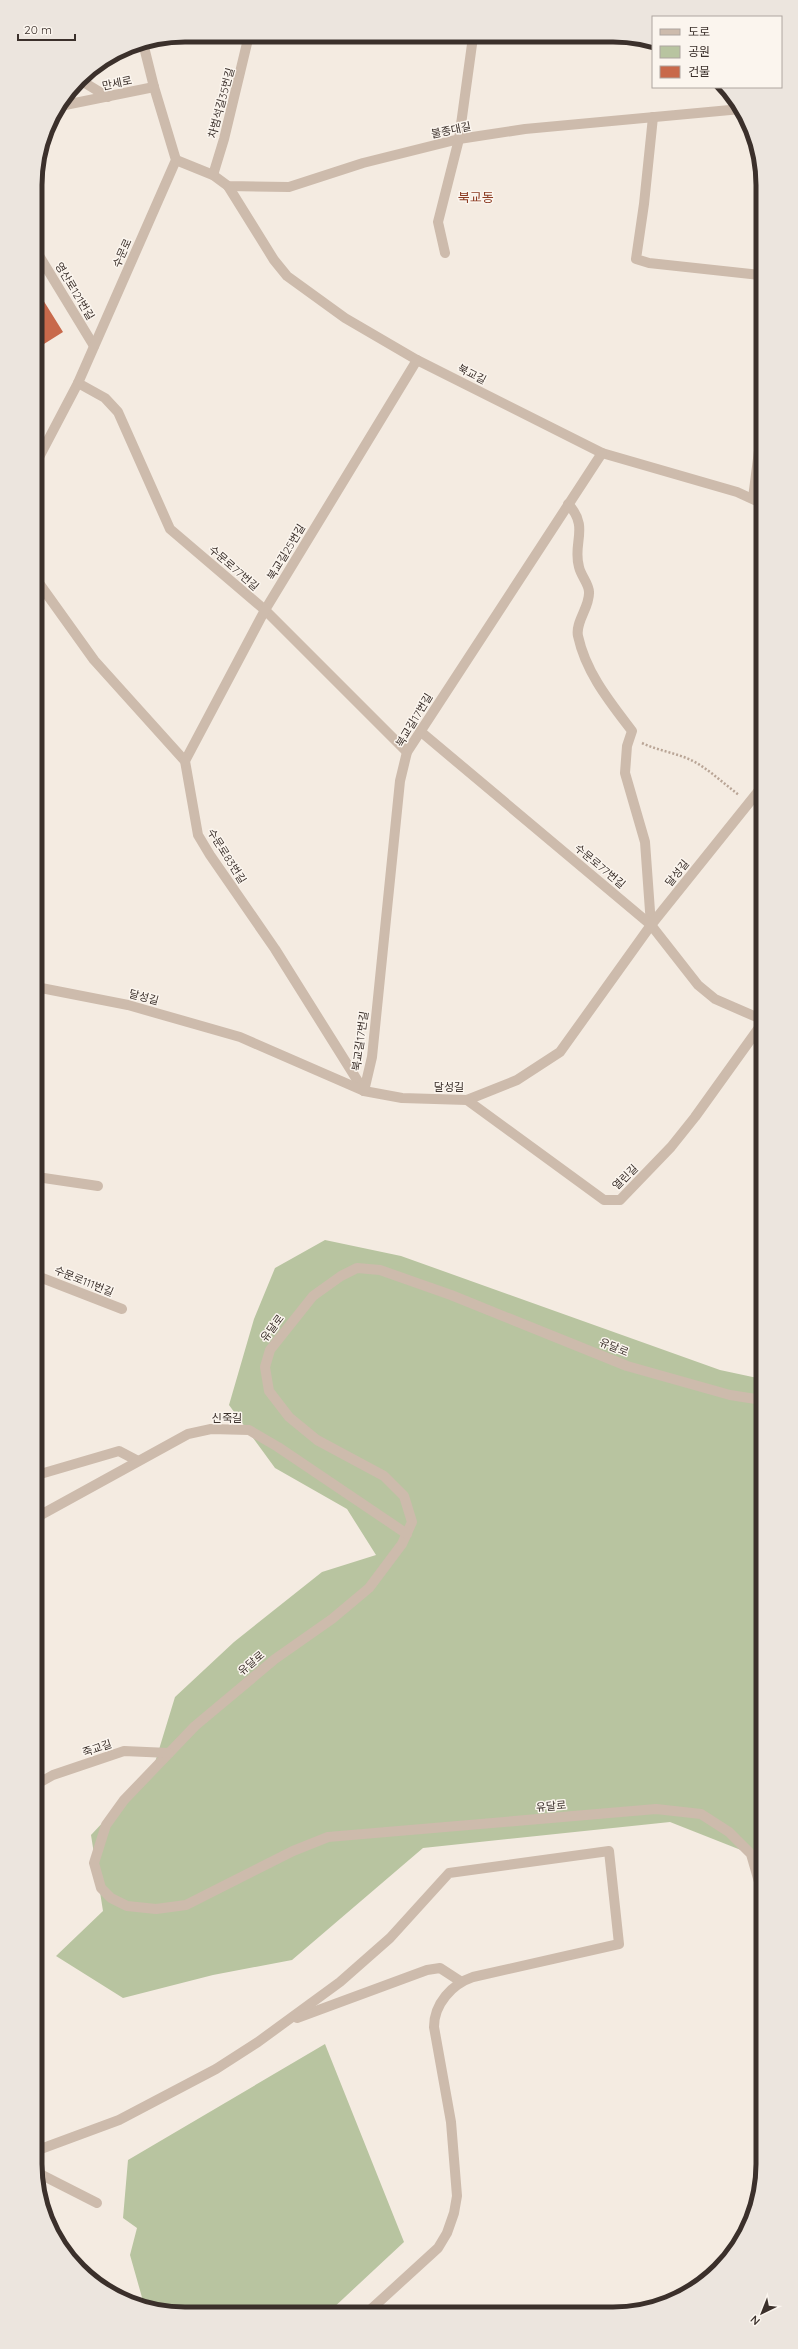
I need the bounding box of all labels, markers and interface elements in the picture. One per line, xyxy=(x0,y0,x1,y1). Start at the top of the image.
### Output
scale bar xyxy=(18,16,75,42)
legend xyxy=(652,16,782,88)
text: 20 m xyxy=(24,22,52,37)
text: 도로 xyxy=(688,24,710,39)
text: 공원 xyxy=(688,44,710,59)
text: 건물 xyxy=(688,64,710,79)
street label: 차범석길35번길 xyxy=(205,66,237,140)
street label: 만세로 xyxy=(101,73,133,93)
street label: 불종대길 xyxy=(430,119,472,141)
district label: 북교동 xyxy=(458,189,494,205)
street label: 수문로 xyxy=(109,236,135,270)
street label: 영산로121번길 xyxy=(52,260,98,322)
street label: 북교길 xyxy=(455,361,489,387)
street label: 북교길25번길 xyxy=(264,522,308,582)
street label: 수문로77번길 xyxy=(206,542,262,594)
street label: 북교길17번길 xyxy=(392,691,436,749)
street label: 수문로83번길 xyxy=(205,826,249,886)
street label: 수문로77번길 xyxy=(572,841,628,891)
street label: 달성길 xyxy=(662,857,692,889)
street label: 달성길 xyxy=(128,986,160,1008)
street label: 북교길17번길 xyxy=(349,1010,371,1072)
street label: 달성길 xyxy=(434,1080,464,1094)
street label: 열린길 xyxy=(609,1161,641,1193)
street label: 수문로111번길 xyxy=(52,1263,116,1299)
street label: 유달로 xyxy=(257,1312,287,1344)
street label: 유달로 xyxy=(597,1335,631,1359)
street label: 신죽길 xyxy=(212,1411,242,1425)
street label: 유달로 xyxy=(235,1648,267,1678)
street label: 죽교길 xyxy=(80,1736,114,1760)
street label: 유달로 xyxy=(535,1798,567,1814)
north arrow xyxy=(742,2293,782,2333)
text: N xyxy=(747,2312,763,2328)

